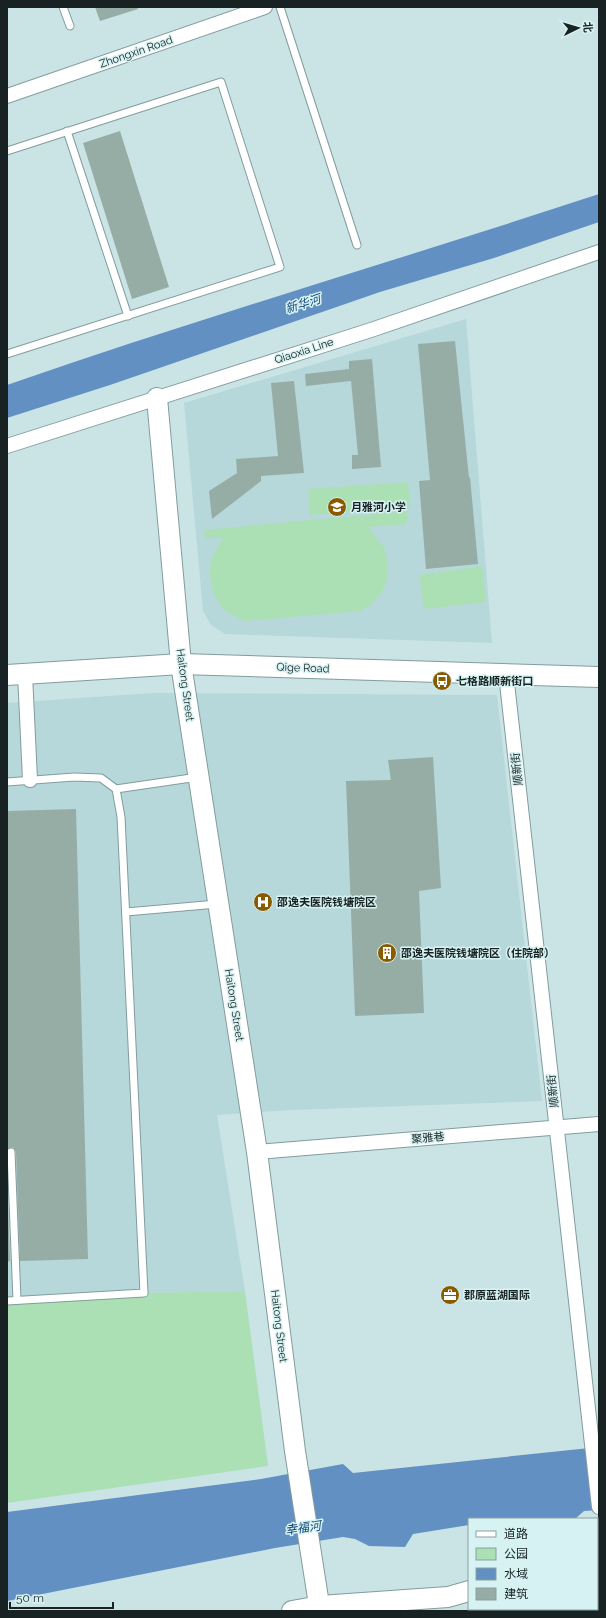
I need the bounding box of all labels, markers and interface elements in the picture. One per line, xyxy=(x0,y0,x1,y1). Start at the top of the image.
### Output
north arrow xyxy=(558,8,598,48)
text: 北 xyxy=(581,21,594,33)
street label: Zhongxin Road xyxy=(98,33,174,71)
water label: 新华河 xyxy=(284,291,324,316)
street label: Qiaoxia Line xyxy=(273,335,336,367)
school or university icon: 月雅河小学 xyxy=(326,496,348,518)
place label: 月雅河小学 xyxy=(351,501,406,514)
street label: Haitong Street xyxy=(173,648,197,722)
street label: Qige Road xyxy=(276,661,330,675)
bus stop icon: 七格路顺新街口 xyxy=(431,670,453,692)
place label: 七格路顺新街口 xyxy=(456,675,533,688)
street label: 顺新街 xyxy=(509,752,525,786)
hospital icon: 邵逸夫医院钱塘院区 xyxy=(252,891,274,913)
place label: 邵逸夫医院钱塘院区 xyxy=(277,896,376,909)
building icon: 邵逸夫医院钱塘院区（住院部） xyxy=(376,942,398,964)
place label: 邵逸夫医院钱塘院区（住院部） xyxy=(401,947,555,960)
street label: Haitong Street xyxy=(222,968,246,1042)
street label: 顺新街 xyxy=(545,1074,561,1108)
street label: 聚雅巷 xyxy=(411,1130,445,1146)
office icon: 郡原蓝湖国际 xyxy=(439,1284,461,1306)
street label: Haitong Street xyxy=(268,1289,290,1363)
place label: 郡原蓝湖国际 xyxy=(464,1289,530,1302)
water label: 幸福河 xyxy=(284,1518,324,1537)
legend xyxy=(468,1518,598,1610)
text: 道路 xyxy=(504,1527,528,1541)
text: 公园 xyxy=(504,1547,528,1561)
text: 水域 xyxy=(504,1567,528,1581)
scale bar xyxy=(10,1584,113,1610)
text: 建筑 xyxy=(504,1587,528,1601)
text: 50 m xyxy=(16,1591,44,1605)

